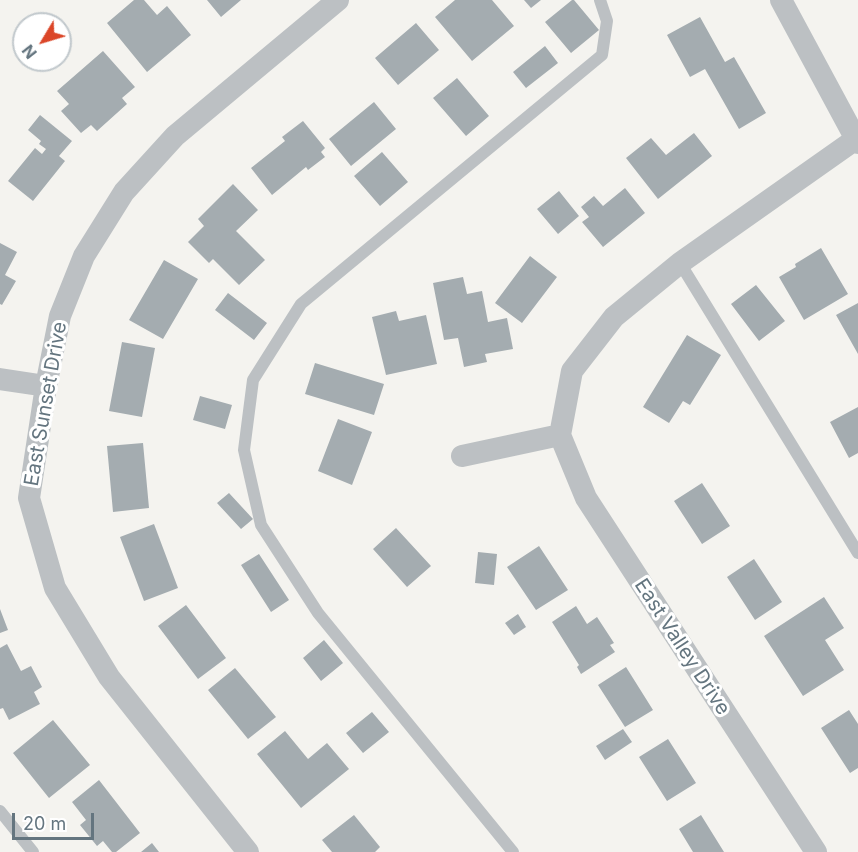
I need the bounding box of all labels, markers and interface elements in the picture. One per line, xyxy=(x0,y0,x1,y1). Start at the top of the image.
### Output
north arrow xyxy=(12,12,72,72)
text: N xyxy=(18,41,41,63)
street label: East Sunset Drive xyxy=(20,320,72,488)
street label: East Valley Drive xyxy=(629,574,735,720)
scale bar xyxy=(15,801,98,839)
text: 20 m xyxy=(23,813,66,834)

